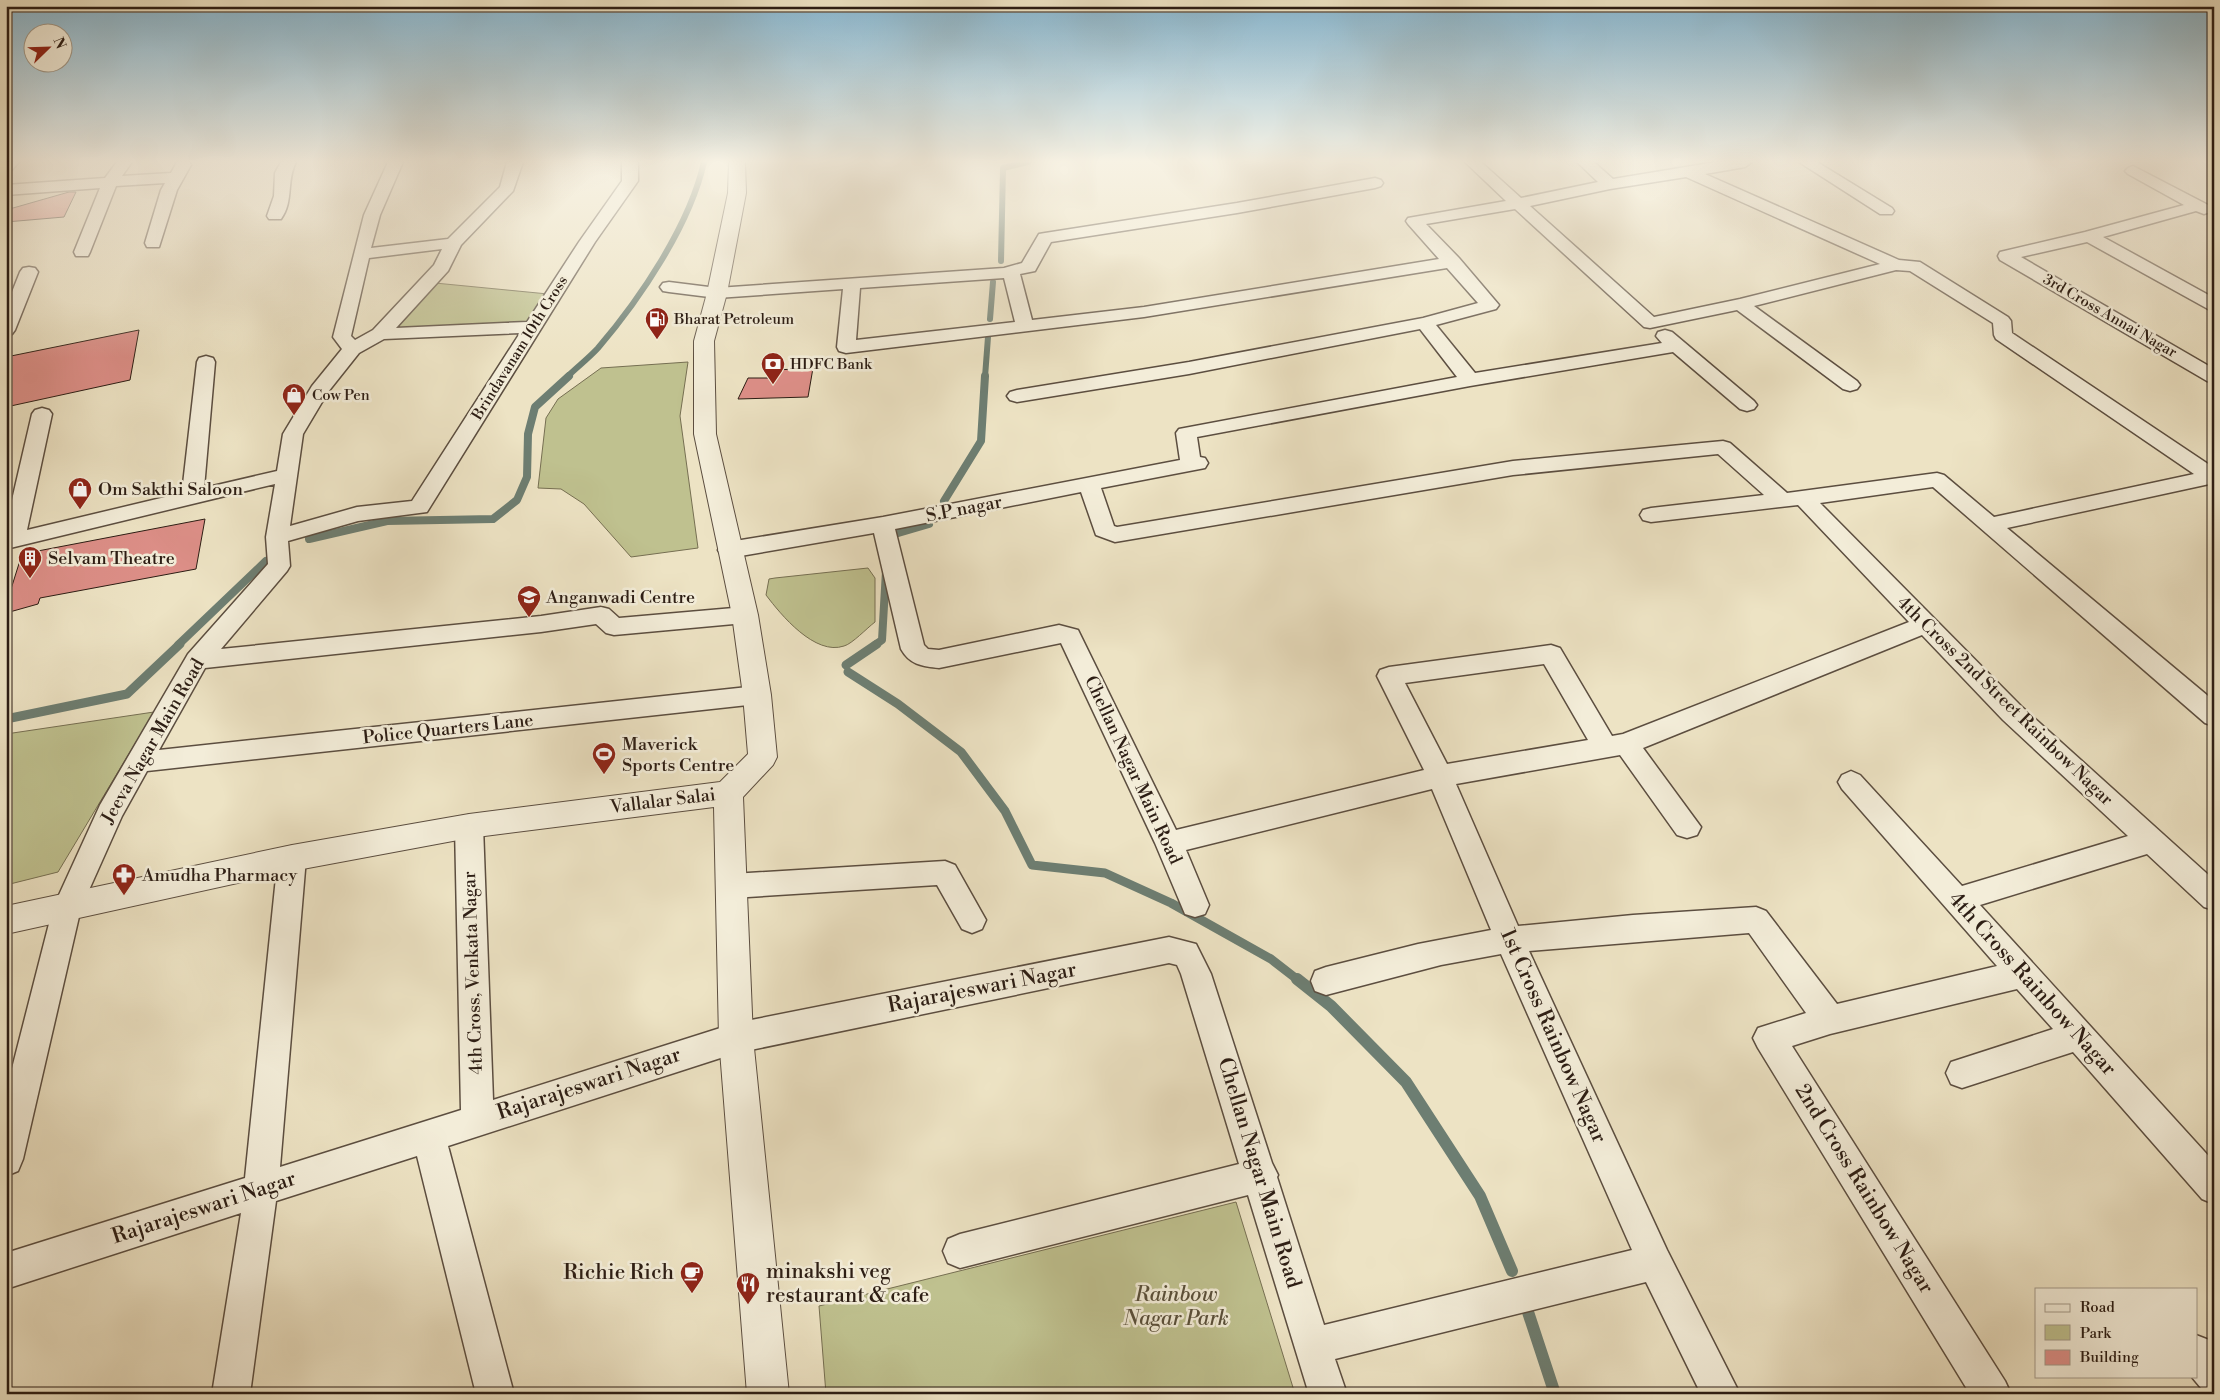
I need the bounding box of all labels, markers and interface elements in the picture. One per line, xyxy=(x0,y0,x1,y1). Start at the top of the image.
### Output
north arrow xyxy=(22,22,72,72)
text: N xyxy=(49,35,69,52)
street label: 3rd Cross Annai Nagar xyxy=(2040,270,2181,362)
street label: Brindavanam 10th Cross xyxy=(467,272,572,425)
fuel station icon: Bharat Petroleum xyxy=(644,306,670,340)
place label: Bharat Petroleum xyxy=(673,310,794,329)
bank icon: HDFC Bank xyxy=(760,351,786,385)
place label: HDFC Bank xyxy=(790,355,873,374)
shop icon: Cow Pen xyxy=(281,382,307,416)
place label: Cow Pen xyxy=(312,386,370,405)
shop icon: Om Sakthi Saloon xyxy=(67,476,93,510)
place label: Om Sakthi Saloon xyxy=(98,478,243,501)
street label: S.P nagar xyxy=(924,490,1004,528)
building icon: Selvam Theatre xyxy=(17,545,43,579)
place label: Selvam Theatre xyxy=(48,547,175,570)
school or university icon: Anganwadi Centre xyxy=(516,584,542,618)
place label: Anganwadi Centre xyxy=(545,586,695,609)
street label: 4th Cross 2nd Street Rainbow Nagar xyxy=(1892,591,2118,811)
street label: Jeeva Nagar Main Road xyxy=(96,654,210,829)
street label: Chellan Nagar Main Road xyxy=(1079,672,1187,869)
street label: Police Quarters Lane xyxy=(361,709,535,749)
place label: Maverick Sports Centre xyxy=(622,733,734,777)
sports icon: Maverick Sports Centre xyxy=(591,741,617,775)
street label: Vallalar Salai xyxy=(608,783,717,819)
pharmacy icon: Amudha Pharmacy xyxy=(111,862,137,896)
place label: Amudha Pharmacy xyxy=(141,864,297,887)
street label: 4th Cross, Venkata Nagar xyxy=(458,871,488,1075)
street label: 4th Cross Rainbow Nagar xyxy=(1943,887,2121,1081)
street label: 1st Cross Rainbow Nagar xyxy=(1494,925,1612,1147)
street label: Rajarajeswari Nagar xyxy=(885,957,1079,1019)
street label: Rajarajeswari Nagar xyxy=(494,1042,684,1126)
street label: Chellan Nagar Main Road xyxy=(1211,1054,1307,1292)
street label: 2nd Cross Rainbow Nagar xyxy=(1789,1079,1939,1299)
street label: Rajarajeswari Nagar xyxy=(109,1166,299,1250)
place label: minakshi veg restaurant & cafe xyxy=(766,1259,929,1309)
place label: Richie Rich xyxy=(563,1260,674,1286)
cafe icon: Richie Rich xyxy=(679,1260,705,1294)
restaurant icon: minakshi veg restaurant & cafe xyxy=(735,1271,761,1305)
park label: Rainbow Nagar Park xyxy=(1122,1282,1229,1332)
legend xyxy=(2035,1288,2198,1378)
text: Road xyxy=(2080,1298,2115,1317)
text: Park xyxy=(2080,1324,2112,1343)
text: Building xyxy=(2079,1348,2139,1367)

